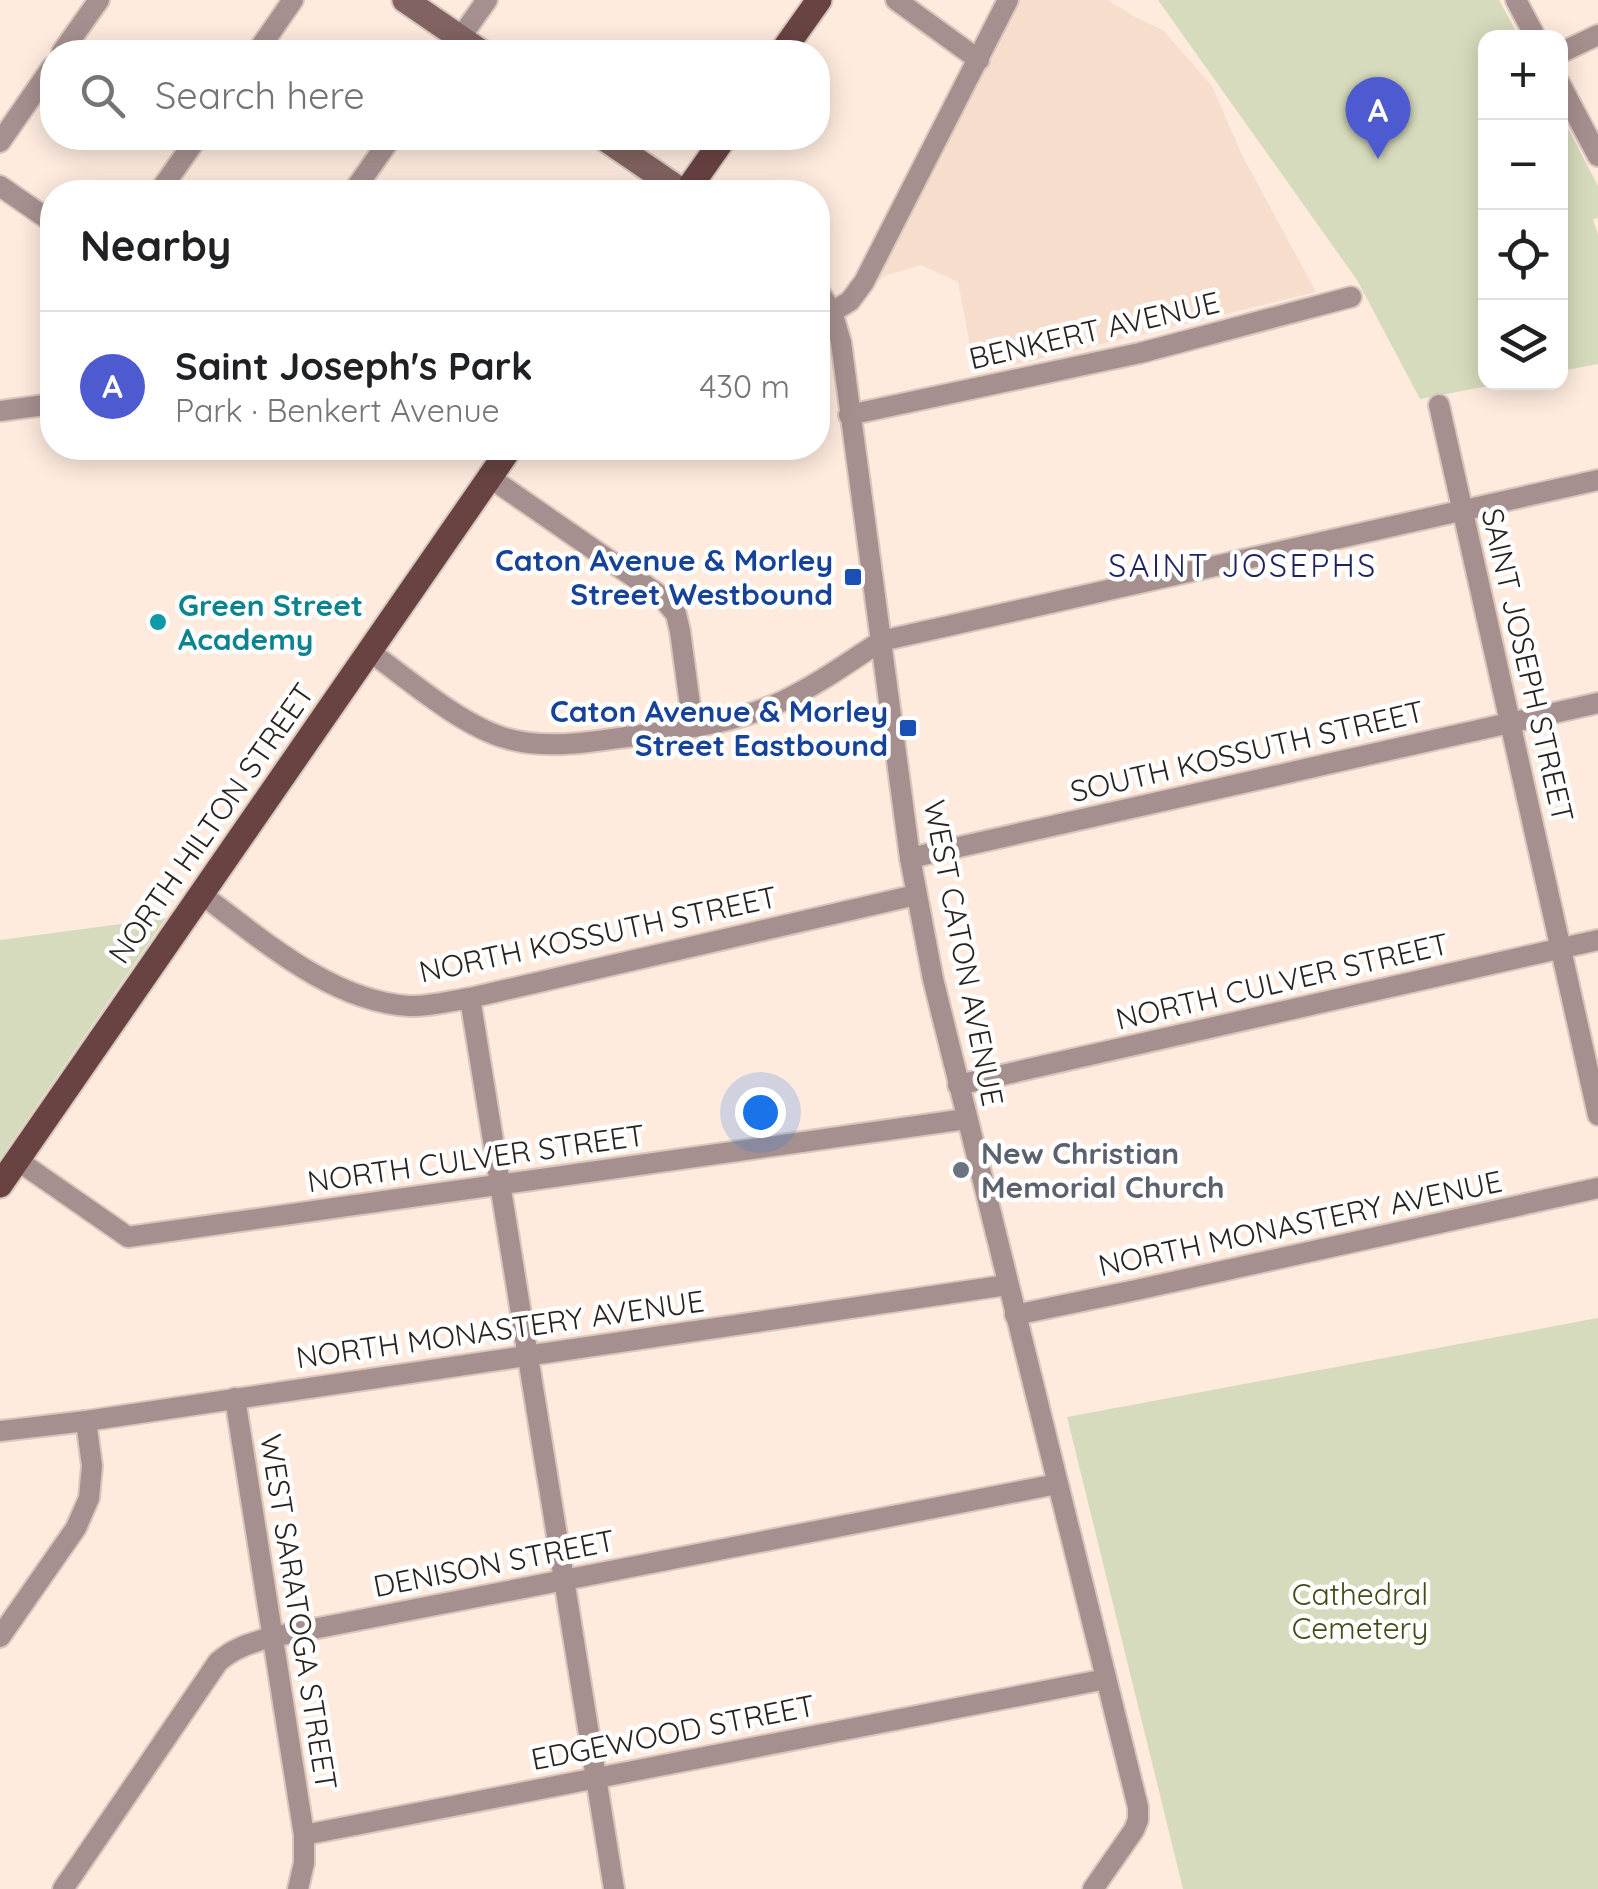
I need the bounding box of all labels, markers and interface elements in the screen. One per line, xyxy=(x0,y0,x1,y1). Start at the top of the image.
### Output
map controls xyxy=(1478,30,1568,390)
button: + xyxy=(1478,30,1568,120)
search box xyxy=(40,40,830,150)
icon: search xyxy=(75,68,130,123)
text: Search here xyxy=(155,71,365,119)
pin: A xyxy=(1346,76,1410,159)
button: − xyxy=(1478,120,1568,210)
button: locate xyxy=(1478,210,1568,300)
text: Nearby xyxy=(80,219,231,272)
street label: BENKERT AVENUE xyxy=(965,283,1223,377)
button: layers xyxy=(1478,300,1568,390)
text: Saint Joseph's Park xyxy=(175,342,533,390)
text: A xyxy=(102,366,123,406)
text: 430 m xyxy=(699,366,790,406)
text: Park · Benkert Avenue xyxy=(175,390,500,430)
street label: SAINT JOSEPH STREET xyxy=(1473,504,1583,826)
place label: Caton Avenue & Morley Street Westbound xyxy=(495,541,833,613)
district label: SAINT JOSEPHS xyxy=(1108,545,1378,585)
marker: Caton Avenue & Morley Street Westbound xyxy=(842,566,864,588)
place label: Green Street Academy xyxy=(178,586,363,658)
marker: Green Street Academy xyxy=(147,611,169,633)
street label: NORTH HILTON STREET xyxy=(100,676,322,970)
place label: Caton Avenue & Morley Street Eastbound xyxy=(550,692,888,764)
street label: SOUTH KOSSUTH STREET xyxy=(1066,692,1428,810)
marker: Caton Avenue & Morley Street Eastbound xyxy=(897,717,919,739)
street label: WEST CATON AVENUE xyxy=(916,797,1012,1109)
street label: NORTH KOSSUTH STREET xyxy=(416,877,780,991)
street label: NORTH CULVER STREET xyxy=(1112,924,1452,1038)
your location xyxy=(735,1087,786,1138)
street label: NORTH CULVER STREET xyxy=(305,1115,647,1201)
place label: New Christian Memorial Church xyxy=(981,1134,1225,1206)
marker: New Christian Memorial Church xyxy=(950,1159,972,1181)
street label: NORTH MONASTERY AVENUE xyxy=(1095,1162,1505,1284)
street label: NORTH MONASTERY AVENUE xyxy=(293,1282,707,1376)
street label: WEST SARATOGA STREET xyxy=(252,1431,346,1793)
street label: DENISON STREET xyxy=(370,1521,618,1605)
park label: Cathedral Cemetery xyxy=(1292,1575,1428,1647)
street label: EDGEWOOD STREET xyxy=(528,1686,818,1778)

